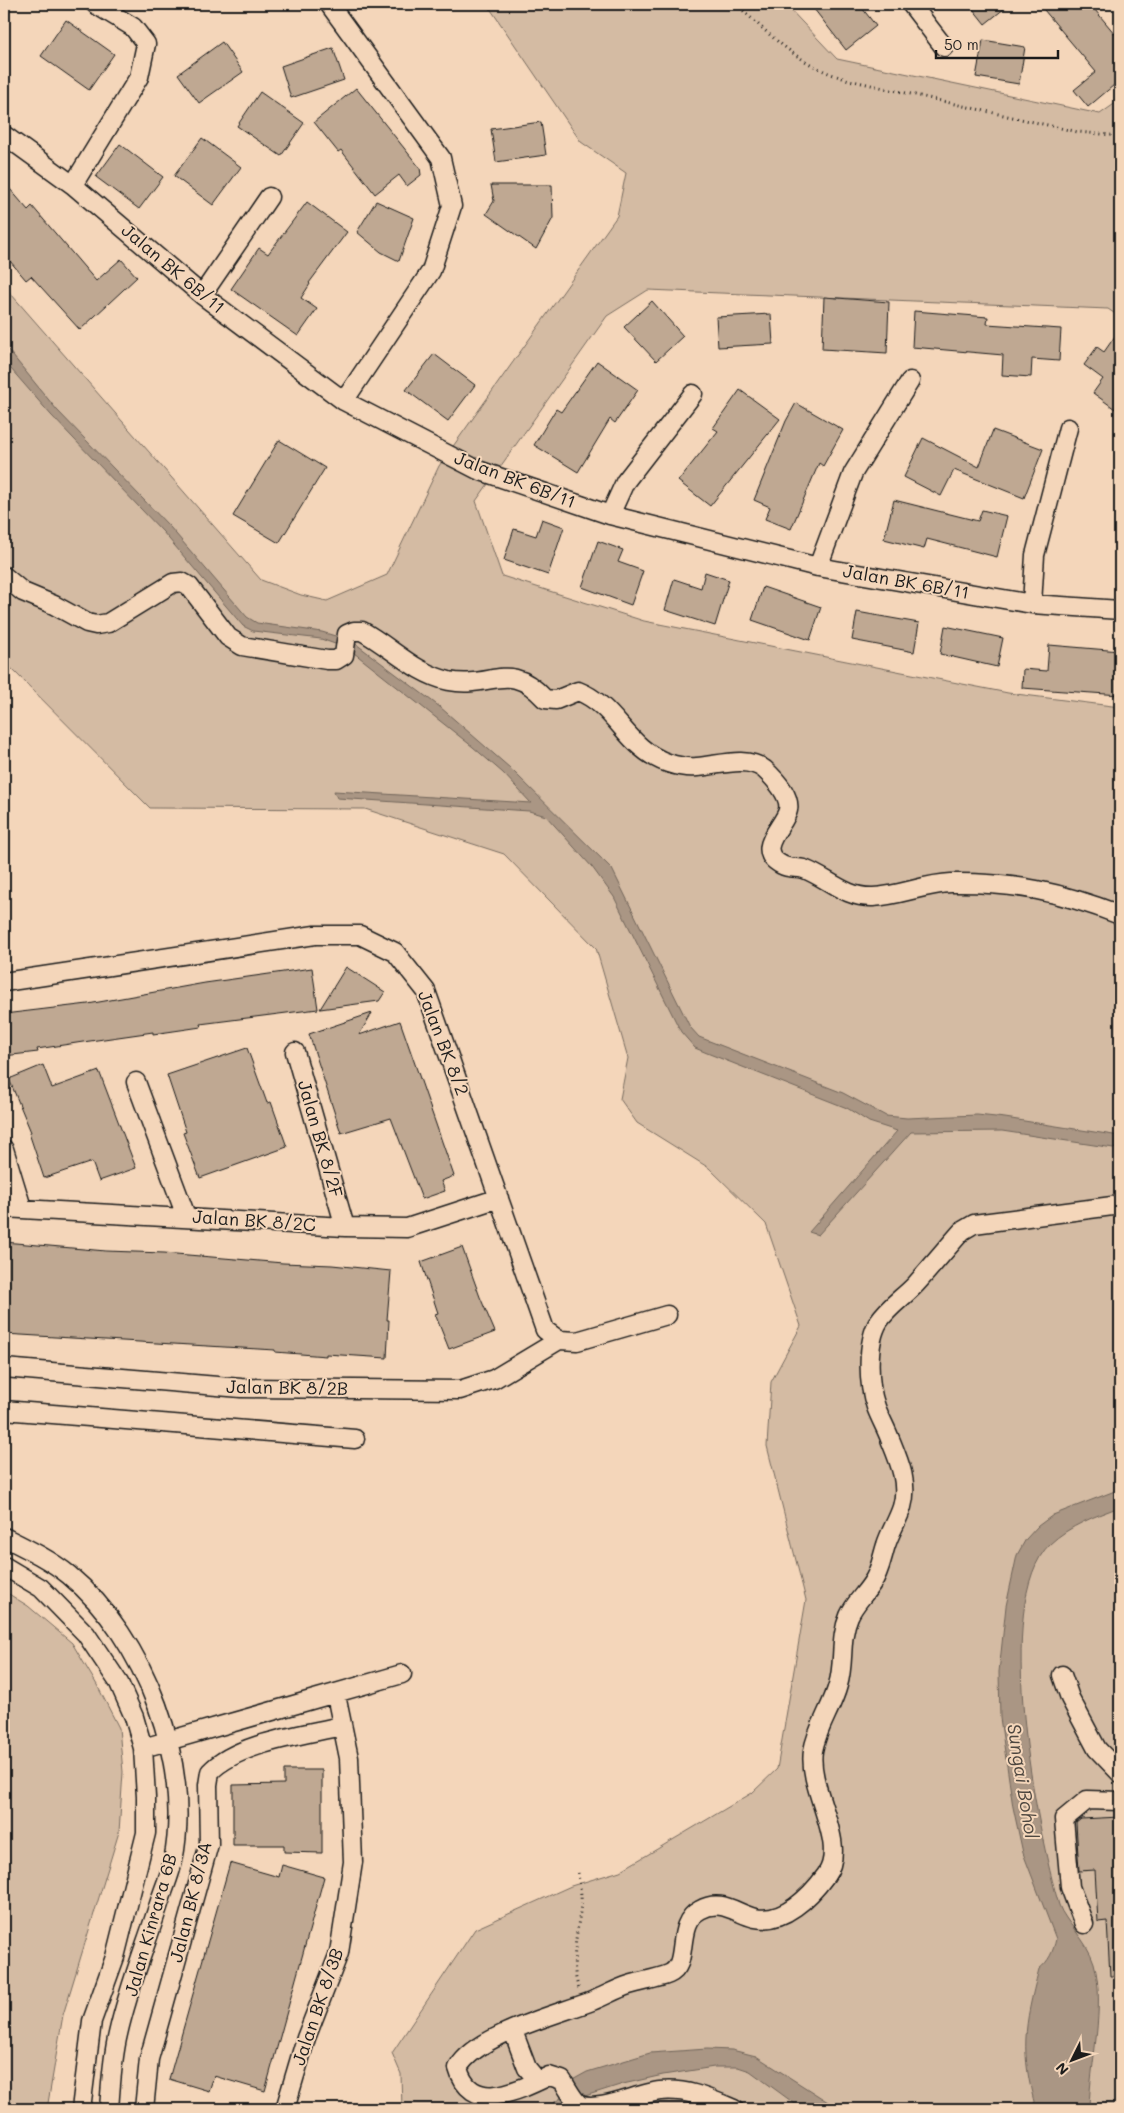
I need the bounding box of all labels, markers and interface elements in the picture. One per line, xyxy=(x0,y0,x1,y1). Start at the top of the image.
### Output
scale bar xyxy=(936,28,1059,60)
text: 50 m xyxy=(944,34,979,54)
street label: Jalan BK 6B/11 xyxy=(117,218,230,319)
street label: Jalan BK 6B/11 xyxy=(451,445,579,513)
street label: Jalan BK 6B/11 xyxy=(841,558,971,604)
street label: Jalan BK 8/2 xyxy=(413,987,475,1099)
street label: Jalan BK 8/2F xyxy=(293,1077,349,1200)
street label: Jalan BK 8/2C xyxy=(192,1204,317,1236)
street label: Jalan BK 8/2B xyxy=(226,1374,348,1400)
water label: Sungai Bohol xyxy=(1002,1722,1045,1840)
street label: Jalan BK 8/3A xyxy=(163,1839,217,1965)
street label: Jalan Kinrara 6B xyxy=(118,1851,182,1999)
street label: Jalan BK 8/3B xyxy=(286,1945,348,2068)
north arrow xyxy=(1046,2036,1096,2086)
text: N xyxy=(1051,2059,1073,2079)

